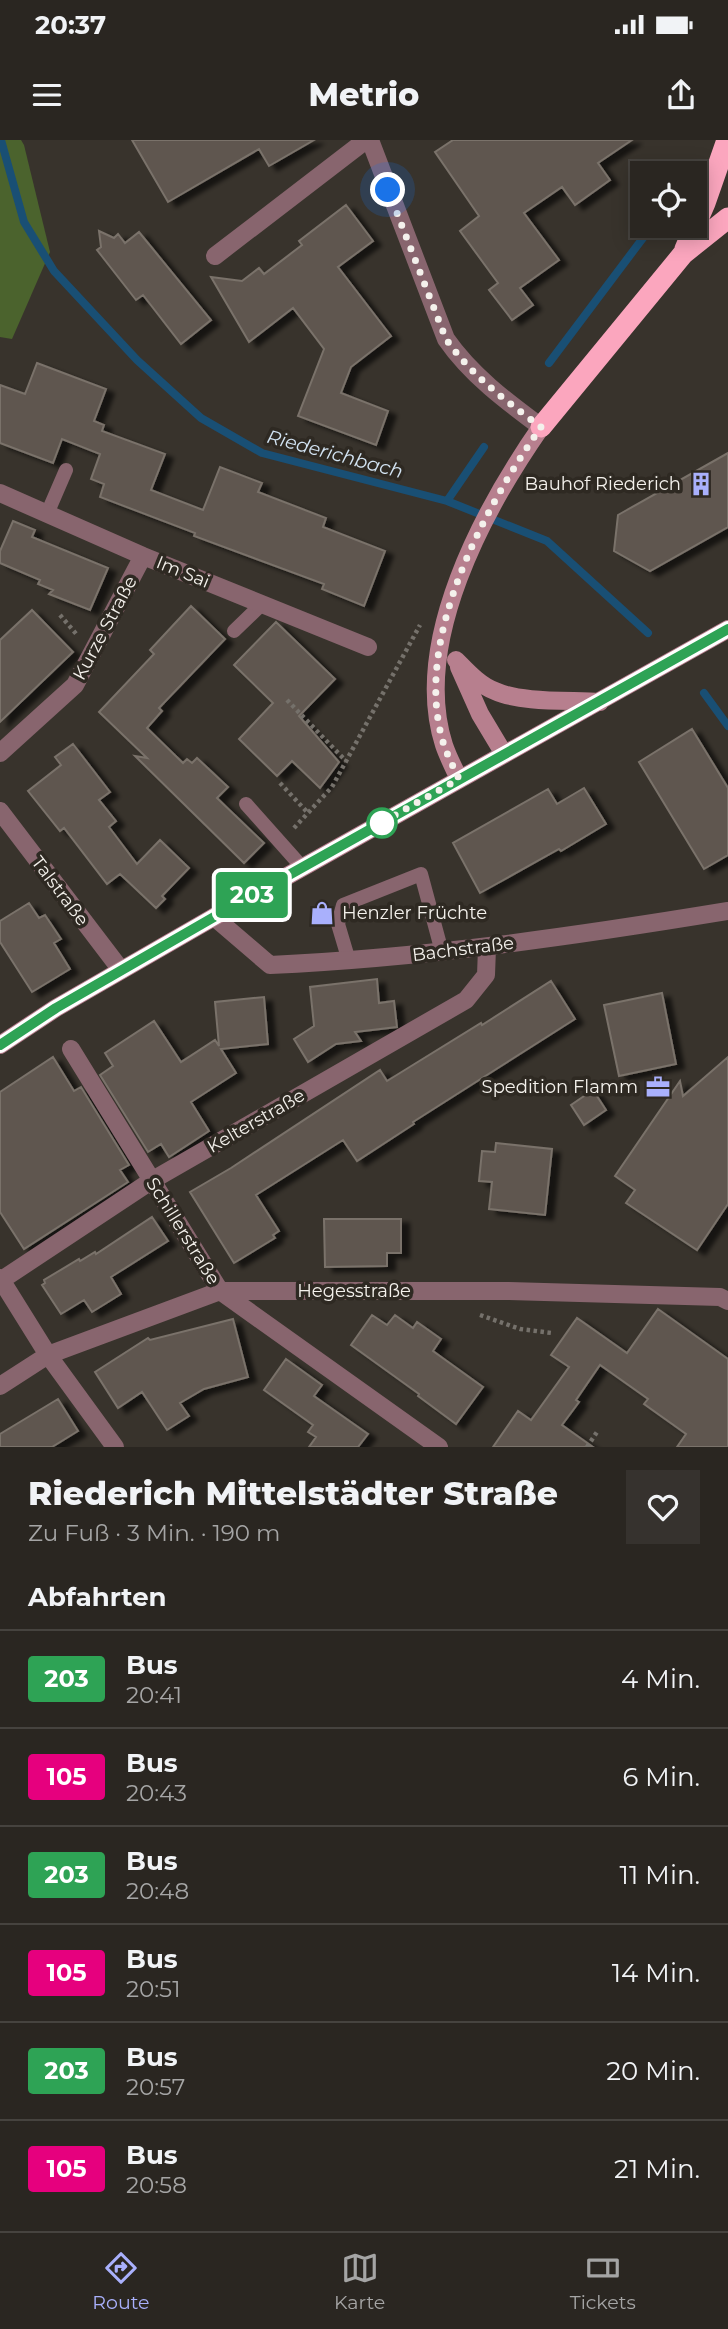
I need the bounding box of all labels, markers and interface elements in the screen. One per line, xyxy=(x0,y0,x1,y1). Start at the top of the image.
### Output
text: 20:37 xyxy=(35,9,106,41)
text: Metrio xyxy=(309,75,419,114)
icon: menu xyxy=(28,76,66,114)
icon: share xyxy=(662,76,700,114)
map controls xyxy=(630,161,707,238)
button: locate xyxy=(630,161,707,238)
your location xyxy=(370,172,405,207)
water label: Riederichbach xyxy=(264,425,406,483)
building icon: Bauhof Riederich xyxy=(687,470,715,498)
place label: Bauhof Riederich xyxy=(525,473,681,495)
street label: Im Sai xyxy=(153,551,213,593)
street label: Kurze Straße xyxy=(68,572,142,684)
unlabelled marker xyxy=(367,808,397,838)
street label: Talstraße xyxy=(27,852,93,930)
line badge: 203 xyxy=(212,872,292,918)
text: 203 xyxy=(230,880,274,909)
shop icon: Henzler Früchte xyxy=(308,899,336,927)
place label: Henzler Früchte xyxy=(342,902,487,924)
street label: Bachstraße xyxy=(411,932,515,966)
office icon: Spedition Flamm xyxy=(644,1073,672,1101)
place label: Spedition Flamm xyxy=(482,1076,638,1098)
street label: Kelterstraße xyxy=(203,1084,309,1158)
street label: Schillerstraße xyxy=(141,1173,225,1289)
street label: Hegesstraße xyxy=(297,1280,411,1302)
button: heart xyxy=(626,1470,700,1544)
text: Riederich Mittelstädter Straße xyxy=(28,1473,558,1513)
text: Zu Fuß · 3 Min. · 190 m xyxy=(28,1519,280,1547)
text: Abfahrten xyxy=(28,1581,167,1613)
text: Bus xyxy=(126,1649,178,1681)
text: 4 Min. xyxy=(621,1663,700,1695)
text: 203 xyxy=(44,1664,89,1693)
text: 20:41 xyxy=(126,1681,182,1709)
text: Bus xyxy=(126,1747,178,1779)
text: 6 Min. xyxy=(622,1761,700,1793)
text: 105 xyxy=(47,1762,86,1791)
text: 20:43 xyxy=(126,1779,187,1807)
text: Bus xyxy=(126,1845,178,1877)
text: 11 Min. xyxy=(620,1859,700,1891)
text: 203 xyxy=(44,1860,89,1889)
text: 20:48 xyxy=(126,1877,189,1905)
text: Bus xyxy=(126,1943,178,1975)
text: 14 Min. xyxy=(612,1957,700,1989)
text: 105 xyxy=(47,1958,86,1987)
text: 20:51 xyxy=(126,1975,180,2003)
text: Bus xyxy=(126,2041,178,2073)
text: 20 Min. xyxy=(606,2055,700,2087)
text: 203 xyxy=(44,2056,89,2085)
text: 20:57 xyxy=(126,2073,185,2101)
text: Bus xyxy=(126,2139,178,2171)
text: 21 Min. xyxy=(614,2153,700,2185)
text: 105 xyxy=(47,2154,86,2183)
text: 20:58 xyxy=(126,2171,187,2199)
tab: Route xyxy=(92,2249,150,2314)
tab: Karte xyxy=(334,2249,385,2314)
tab: Tickets xyxy=(570,2249,636,2314)

